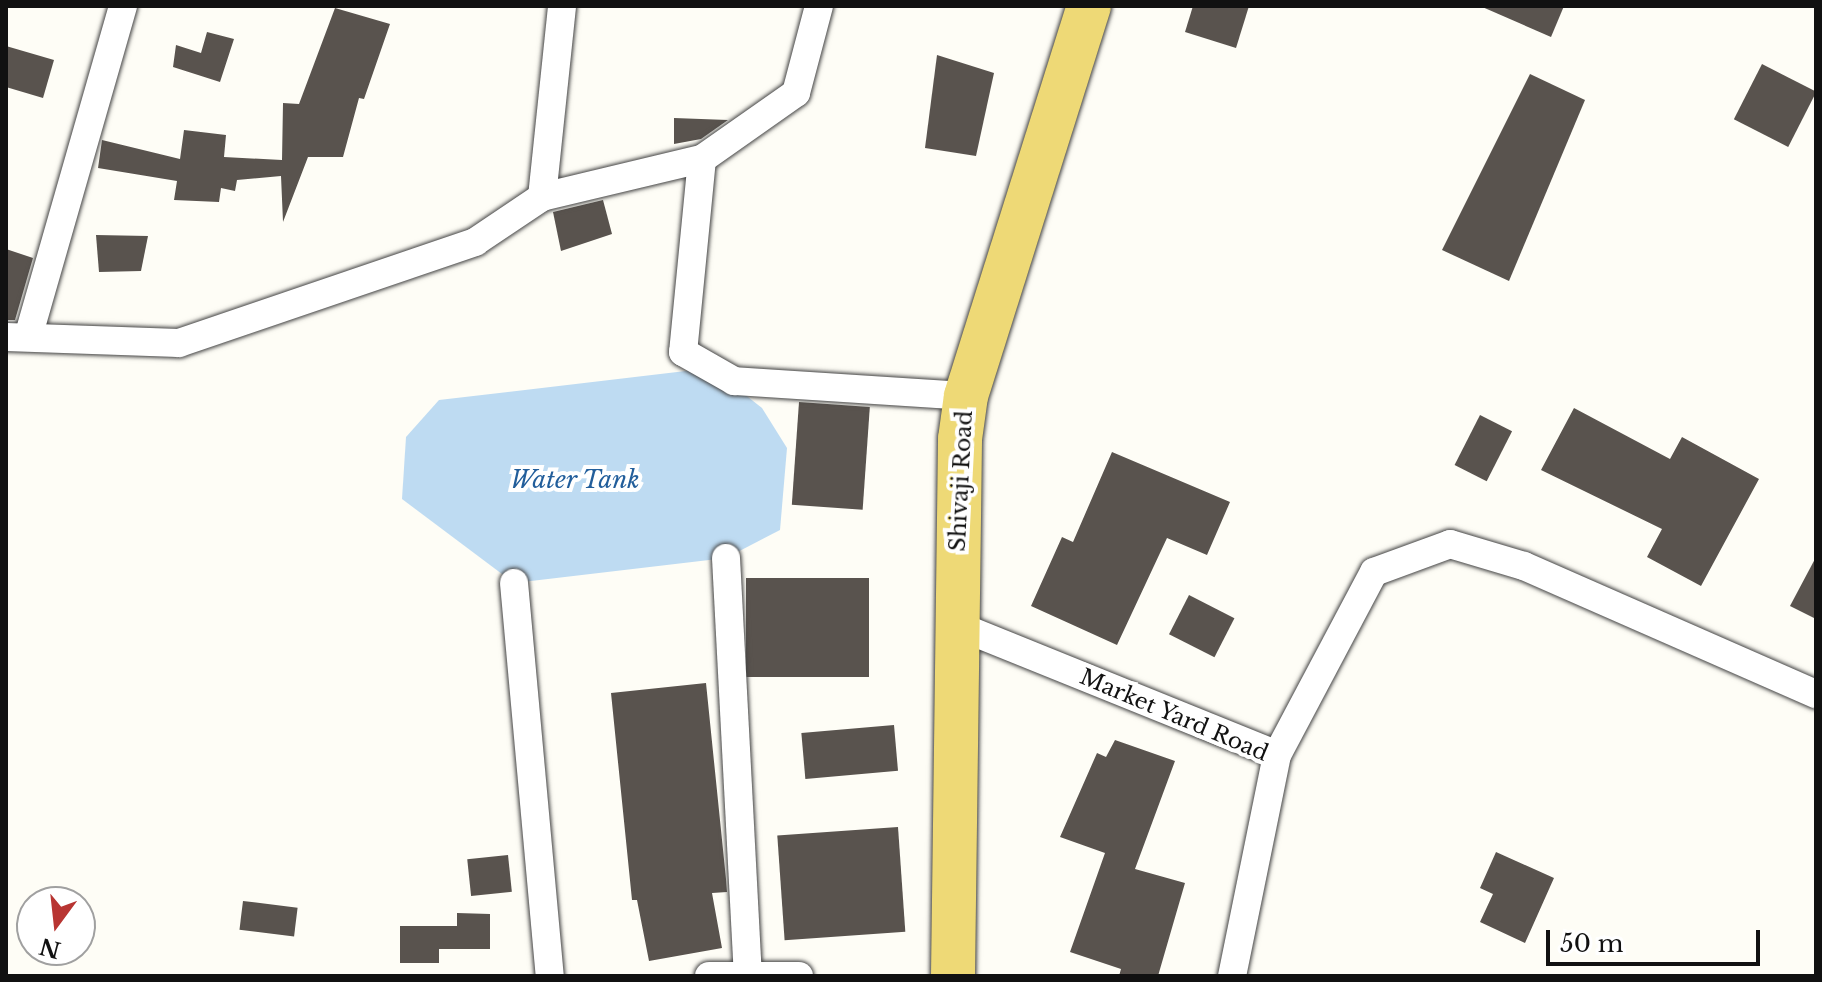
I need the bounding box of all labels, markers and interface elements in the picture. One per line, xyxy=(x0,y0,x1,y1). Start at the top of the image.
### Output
street label: Shivaji Road xyxy=(944,410,978,552)
water label: Water Tank xyxy=(510,466,640,494)
street label: Market Yard Road xyxy=(1076,663,1272,767)
north arrow xyxy=(16,886,96,966)
scale bar xyxy=(1550,914,1764,964)
text: 50 m xyxy=(1560,929,1623,958)
text: N xyxy=(37,932,64,963)

